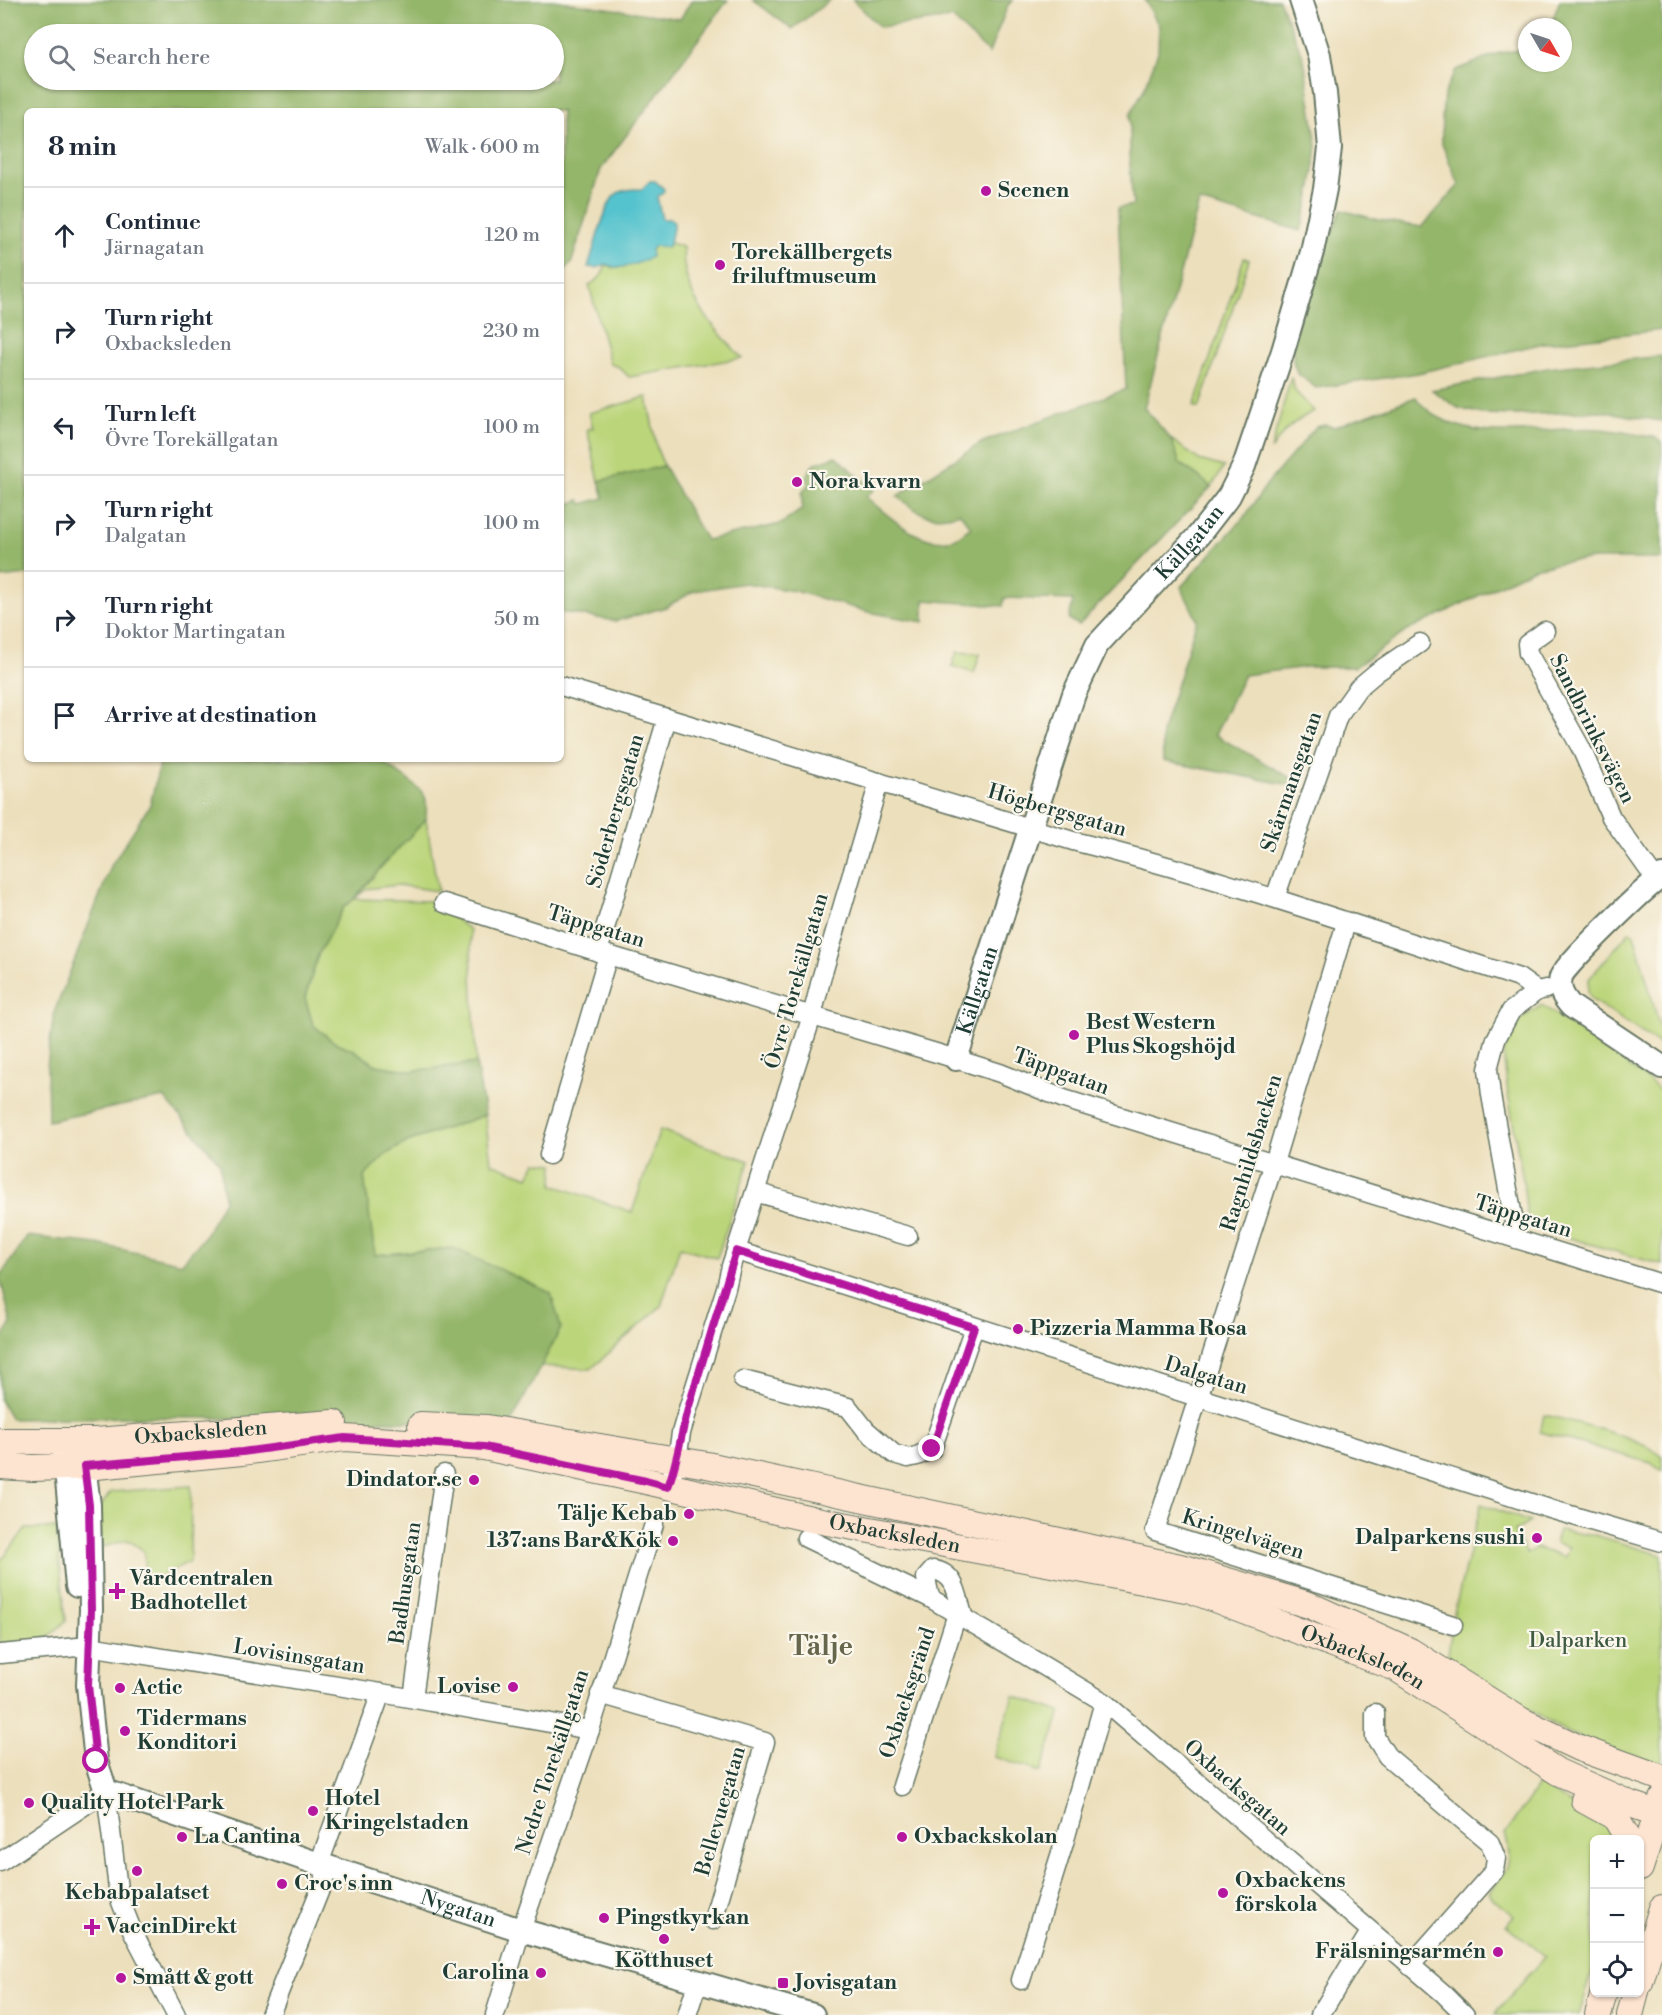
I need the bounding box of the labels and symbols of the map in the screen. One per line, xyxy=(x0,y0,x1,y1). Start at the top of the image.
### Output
north arrow xyxy=(1518,18,1572,72)
place label: Scenen xyxy=(998,178,1069,204)
marker: Scenen xyxy=(979,184,993,198)
place label: Torekällbergets friluftmuseum xyxy=(732,240,892,290)
marker: Torekällbergets friluftmuseum xyxy=(713,258,727,272)
place label: Nora kvarn xyxy=(809,469,921,495)
marker: Nora kvarn xyxy=(790,475,804,489)
street label: Källgatan xyxy=(1150,500,1230,586)
street label: Sandbrinksvägen xyxy=(1543,650,1641,808)
street label: Skårmansgatan xyxy=(1256,708,1328,856)
street label: Söderbergsgatan xyxy=(582,730,651,891)
street label: Högbergsgatan xyxy=(984,779,1130,843)
street label: Övre Torekällgatan xyxy=(757,889,835,1072)
street label: Täppgatan xyxy=(544,900,648,954)
street label: Källgatan xyxy=(952,942,1005,1038)
place label: Best Western Plus Skogshöjd xyxy=(1086,1010,1236,1060)
marker: Best Western Plus Skogshöjd xyxy=(1067,1028,1081,1042)
street label: Täppgatan xyxy=(1009,1043,1113,1102)
street label: Ragnhildsbacken xyxy=(1216,1071,1288,1235)
street label: Täppgatan xyxy=(1471,1190,1575,1244)
place label: Pizzeria Mamma Rosa xyxy=(1030,1316,1247,1342)
marker: Pizzeria Mamma Rosa xyxy=(1011,1322,1025,1336)
street label: Dalgatan xyxy=(1161,1351,1251,1401)
street label: Oxbacksleden xyxy=(133,1415,269,1451)
route end xyxy=(918,1435,944,1461)
place label: Dindator.se xyxy=(346,1467,462,1493)
marker: Dindator.se xyxy=(467,1473,481,1487)
place label: Tälje Kebab xyxy=(558,1501,677,1527)
street label: Kringelvägen xyxy=(1179,1504,1308,1566)
marker: Tälje Kebab xyxy=(682,1507,696,1521)
street label: Oxbacksleden xyxy=(827,1510,963,1560)
street label: Badhusgatan xyxy=(384,1520,428,1647)
place label: Dalparkens sushi xyxy=(1355,1525,1525,1551)
place label: 137:ans Bar&Kök xyxy=(487,1528,662,1554)
marker: Dalparkens sushi xyxy=(1530,1531,1544,1545)
marker: 137:ans Bar&Kök xyxy=(666,1534,680,1548)
place label: Vårdcentralen Badhotellet xyxy=(129,1566,273,1616)
marker: Vårdcentralen Badhotellet xyxy=(108,1582,126,1600)
street label: Oxbacksleden xyxy=(1297,1620,1430,1696)
street label: Oxbacksgränd xyxy=(875,1624,942,1762)
park label: Dalparken xyxy=(1529,1628,1628,1654)
district label: Tälje xyxy=(789,1630,853,1664)
street label: Lovisinsgatan xyxy=(231,1634,367,1680)
street label: Nedre Torekällgatan xyxy=(511,1666,595,1858)
place label: Lovise xyxy=(437,1674,501,1700)
place label: Actic xyxy=(131,1675,183,1701)
marker: Lovise xyxy=(506,1680,520,1694)
marker: Actic xyxy=(113,1681,127,1695)
place label: Tidermans Konditori xyxy=(137,1706,247,1756)
marker: Tidermans Konditori xyxy=(118,1724,132,1738)
street label: Oxbacksgatan xyxy=(1178,1734,1296,1842)
street label: Bellevuegatan xyxy=(690,1743,752,1880)
route start xyxy=(82,1747,108,1773)
place label: Hotel Kringelstaden xyxy=(325,1786,469,1836)
place label: Quality Hotel Park xyxy=(41,1790,225,1816)
marker: Quality Hotel Park xyxy=(22,1796,36,1810)
marker: Hotel Kringelstaden xyxy=(306,1804,320,1818)
place label: La Cantina xyxy=(194,1824,301,1850)
place label: Oxbackskolan xyxy=(914,1824,1058,1850)
marker: La Cantina xyxy=(175,1830,189,1844)
marker: Oxbackskolan xyxy=(895,1830,909,1844)
marker: Kebabpalatset xyxy=(130,1864,144,1878)
place label: Oxbackens förskola xyxy=(1235,1868,1346,1918)
place label: Croc's inn xyxy=(294,1871,393,1897)
marker: Croc's inn xyxy=(275,1877,289,1891)
place label: Kebabpalatset xyxy=(65,1880,210,1906)
street label: Nygatan xyxy=(417,1885,500,1934)
marker: Oxbackens förskola xyxy=(1216,1886,1230,1900)
place label: Pingstkyrkan xyxy=(616,1905,749,1931)
marker: Pingstkyrkan xyxy=(597,1911,611,1925)
place label: VaccinDirekt xyxy=(105,1914,237,1940)
marker: VaccinDirekt xyxy=(83,1918,101,1936)
marker: Kötthuset xyxy=(657,1932,671,1946)
place label: Frälsningsarmén xyxy=(1315,1939,1486,1965)
marker: Frälsningsarmén xyxy=(1491,1945,1505,1959)
place label: Kötthuset xyxy=(615,1948,714,1974)
place label: Carolina xyxy=(442,1960,530,1986)
place label: Smått & gott xyxy=(133,1965,254,1991)
marker: Carolina xyxy=(534,1966,548,1980)
place label: Jovisgatan xyxy=(792,1970,897,1996)
marker: Smått & gott xyxy=(114,1971,128,1985)
marker: Jovisgatan xyxy=(776,1976,790,1990)

